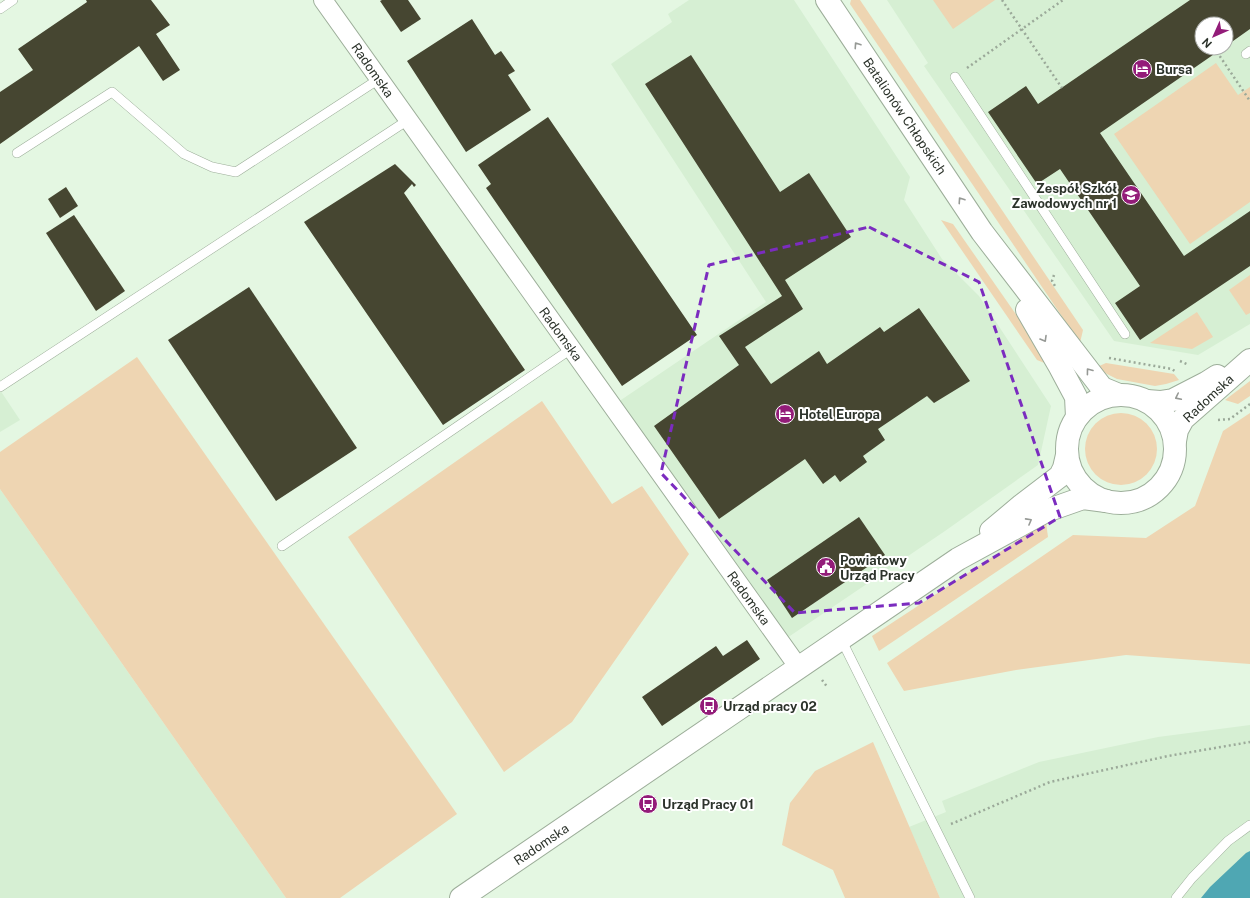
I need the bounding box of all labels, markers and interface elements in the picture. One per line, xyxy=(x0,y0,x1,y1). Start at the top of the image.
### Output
north arrow xyxy=(1194,16,1234,56)
text: N xyxy=(1200,36,1214,50)
street label: Radomska xyxy=(348,40,397,100)
one-way arrow xyxy=(855,43,862,50)
street label: Batalionów Chłopskich xyxy=(860,55,949,178)
hotel icon: Bursa xyxy=(1131,58,1153,80)
place label: Bursa xyxy=(1156,62,1192,77)
place label: Zespół Szkół Zawodowych nr 1 xyxy=(1011,181,1117,211)
school or university icon: Zespół Szkół Zawodowych nr 1 xyxy=(1120,184,1142,206)
one-way arrow xyxy=(958,197,966,204)
street label: Radomska xyxy=(536,304,585,364)
one-way arrow xyxy=(1039,335,1046,342)
one-way arrow xyxy=(1087,369,1094,376)
street label: Radomska xyxy=(1180,371,1237,425)
one-way arrow xyxy=(1175,392,1183,400)
hotel icon: Hotel Europa xyxy=(774,403,796,425)
place label: Hotel Europa xyxy=(799,407,880,422)
one-way arrow xyxy=(1025,518,1033,525)
place label: Powiatowy Urząd Pracy xyxy=(840,553,916,583)
public building icon: Powiatowy Urząd Pracy xyxy=(815,556,837,578)
street label: Radomska xyxy=(724,568,773,628)
bus stop icon: Urząd pracy 02 xyxy=(698,695,720,717)
place label: Urząd pracy 02 xyxy=(723,699,817,714)
bus stop icon: Urząd Pracy 01 xyxy=(637,793,659,815)
place label: Urząd Pracy 01 xyxy=(662,797,754,812)
street label: Radomska xyxy=(511,821,572,868)

